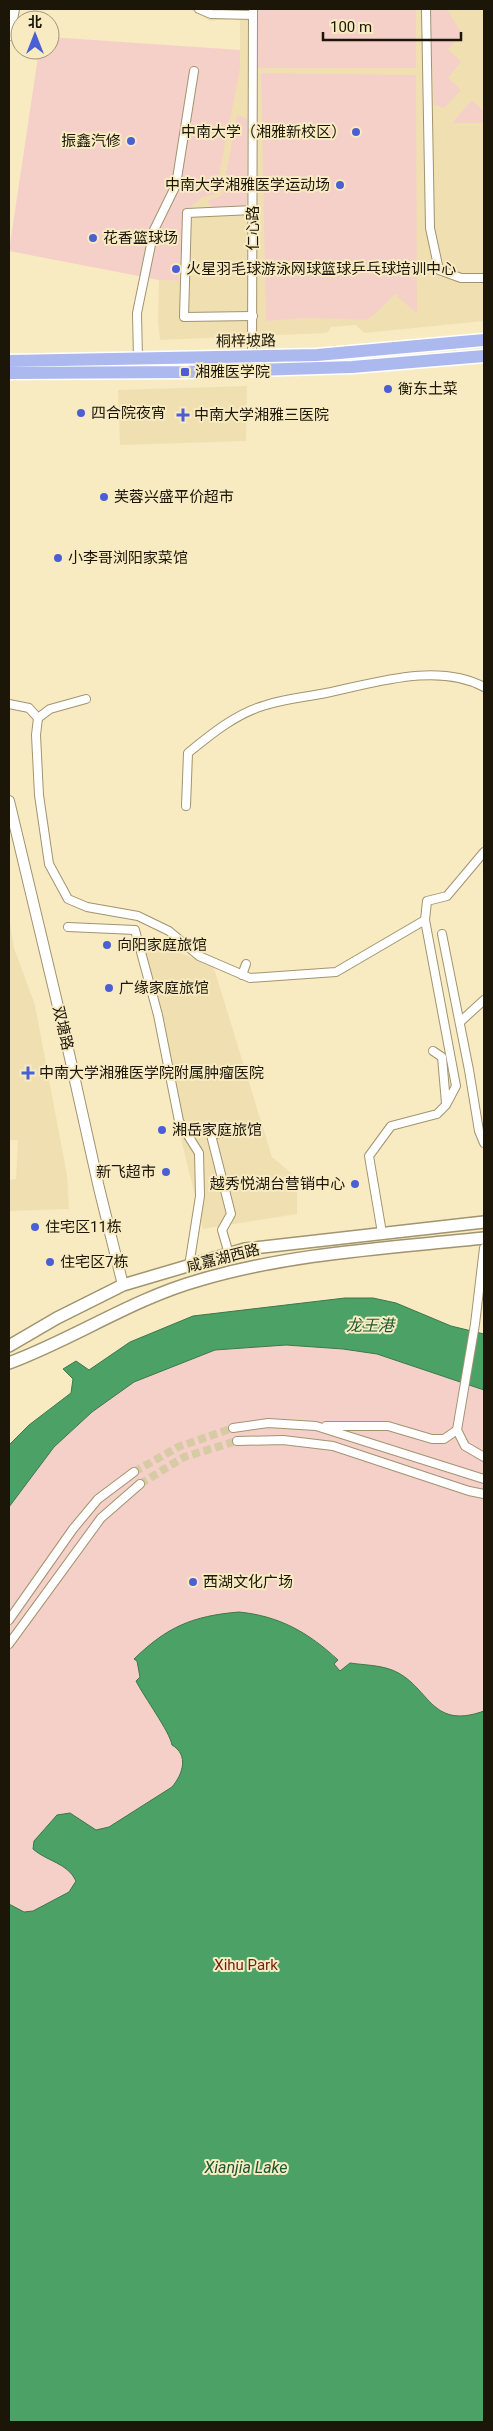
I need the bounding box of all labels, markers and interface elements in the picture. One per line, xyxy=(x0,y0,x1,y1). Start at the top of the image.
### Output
north arrow xyxy=(10,10,60,60)
scale bar xyxy=(323,10,460,42)
text: 北 xyxy=(28,14,42,30)
text: 100 m xyxy=(330,18,372,36)
place label: 中南大学（湘雅新校区） xyxy=(181,123,346,141)
marker: 中南大学（湘雅新校区） xyxy=(350,126,362,138)
place label: 振鑫汽修 xyxy=(61,132,121,150)
marker: 振鑫汽修 xyxy=(125,135,137,147)
place label: 中南大学湘雅医学运动场 xyxy=(165,176,330,194)
marker: 中南大学湘雅医学运动场 xyxy=(334,179,346,191)
street label: 仁心路 xyxy=(244,205,262,251)
place label: 花香篮球场 xyxy=(103,229,178,247)
marker: 花香篮球场 xyxy=(87,232,99,244)
place label: 火星羽毛球游泳网球篮球乒乓球培训中心 xyxy=(186,260,456,278)
marker: 火星羽毛球游泳网球篮球乒乓球培训中心 xyxy=(170,263,182,275)
street label: 桐梓坡路 xyxy=(216,331,276,351)
place label: 湘雅医学院 xyxy=(195,363,270,381)
marker: 湘雅医学院 xyxy=(179,366,191,378)
place label: 衡东土菜 xyxy=(398,380,458,398)
marker: 衡东土菜 xyxy=(382,383,394,395)
place label: 四合院夜宵 xyxy=(91,404,166,422)
place label: 中南大学湘雅三医院 xyxy=(194,406,329,424)
marker: 四合院夜宵 xyxy=(75,407,87,419)
marker: 中南大学湘雅三医院 xyxy=(176,408,190,422)
place label: 芙蓉兴盛平价超市 xyxy=(114,488,234,506)
marker: 芙蓉兴盛平价超市 xyxy=(98,491,110,503)
place label: 小李哥浏阳家菜馆 xyxy=(68,549,188,567)
marker: 小李哥浏阳家菜馆 xyxy=(52,552,64,564)
place label: 向阳家庭旅馆 xyxy=(117,936,207,954)
marker: 向阳家庭旅馆 xyxy=(101,939,113,951)
place label: 广缘家庭旅馆 xyxy=(119,979,209,997)
marker: 广缘家庭旅馆 xyxy=(103,982,115,994)
street label: 双塘路 xyxy=(49,1004,77,1052)
place label: 中南大学湘雅医学院附属肿瘤医院 xyxy=(39,1064,264,1082)
marker: 中南大学湘雅医学院附属肿瘤医院 xyxy=(21,1066,35,1080)
place label: 湘岳家庭旅馆 xyxy=(172,1121,262,1139)
marker: 湘岳家庭旅馆 xyxy=(156,1124,168,1136)
place label: 新飞超市 xyxy=(96,1163,156,1181)
marker: 新飞超市 xyxy=(160,1166,172,1178)
place label: 越秀悦湖台营销中心 xyxy=(210,1175,345,1193)
marker: 越秀悦湖台营销中心 xyxy=(349,1178,361,1190)
place label: 住宅区11栋 xyxy=(45,1218,122,1236)
marker: 住宅区11栋 xyxy=(29,1221,41,1233)
street label: 咸嘉湖西路 xyxy=(184,1240,262,1276)
place label: 住宅区7栋 xyxy=(60,1253,128,1271)
marker: 住宅区7栋 xyxy=(44,1256,56,1268)
water label: 龙王港 xyxy=(346,1316,396,1335)
place label: 西湖文化广场 xyxy=(203,1573,293,1591)
marker: 西湖文化广场 xyxy=(187,1576,199,1588)
park label: Xihu Park xyxy=(214,1956,278,1974)
water label: Xianjia Lake xyxy=(203,2158,288,2177)

